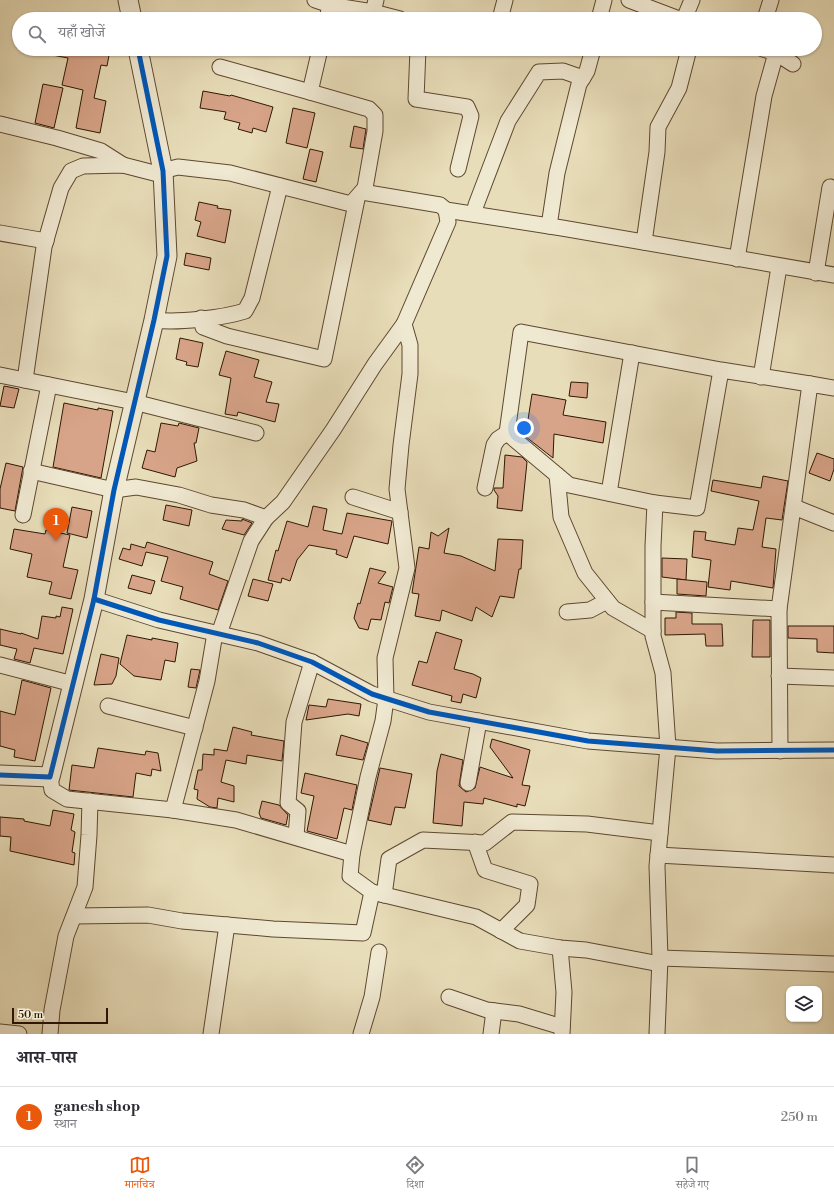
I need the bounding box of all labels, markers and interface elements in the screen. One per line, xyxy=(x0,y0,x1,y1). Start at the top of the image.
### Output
search box xyxy=(12,12,822,56)
icon: search xyxy=(26,23,48,45)
text: यहाँ खोजें xyxy=(58,23,105,42)
your location xyxy=(514,418,534,438)
pin: 1 xyxy=(43,508,69,541)
map controls xyxy=(786,986,822,1022)
button: layers xyxy=(786,986,822,1022)
scale bar xyxy=(12,1006,108,1025)
text: 50 m xyxy=(18,1008,43,1022)
text: आस-पास xyxy=(16,1047,77,1069)
text: ganesh shop xyxy=(54,1097,140,1116)
text: 1 xyxy=(26,1109,32,1125)
text: 250 m xyxy=(781,1109,818,1125)
text: स्थान xyxy=(54,1116,77,1132)
tab: मानचित्र xyxy=(125,1154,155,1195)
tab: दिशा xyxy=(404,1154,426,1195)
tab: सहेजे गए xyxy=(676,1154,709,1195)

